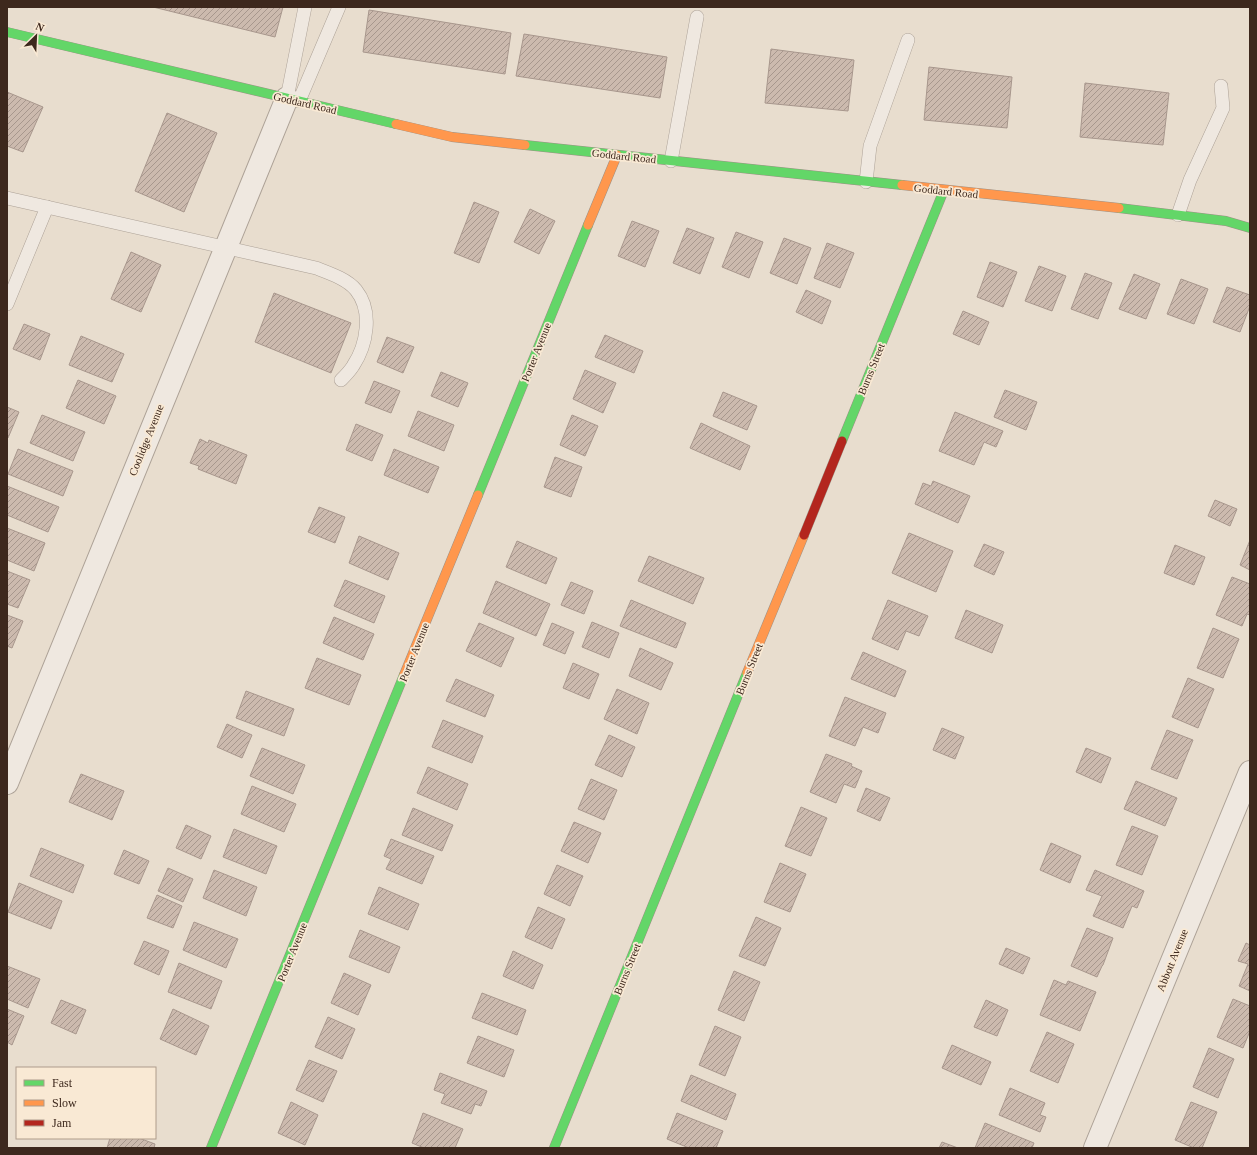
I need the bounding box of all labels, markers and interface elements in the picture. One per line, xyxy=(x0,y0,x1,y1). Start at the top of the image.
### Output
north arrow xyxy=(16,16,56,56)
text: N xyxy=(34,20,46,34)
street label: Goddard Road xyxy=(272,90,338,116)
street label: Goddard Road xyxy=(591,147,657,165)
street label: Goddard Road xyxy=(913,182,979,200)
street label: Porter Avenue xyxy=(519,321,553,383)
street label: Burns Street xyxy=(855,341,887,397)
street label: Coolidge Avenue xyxy=(126,402,166,477)
street label: Porter Avenue xyxy=(397,621,431,683)
street label: Burns Street xyxy=(733,641,765,697)
street label: Porter Avenue xyxy=(275,921,309,983)
street label: Abbott Avenue xyxy=(1154,927,1190,993)
street label: Burns Street xyxy=(611,941,643,997)
legend xyxy=(16,1067,156,1139)
text: Fast xyxy=(52,1076,73,1090)
text: Slow xyxy=(52,1096,77,1110)
text: Jam xyxy=(52,1116,72,1130)

